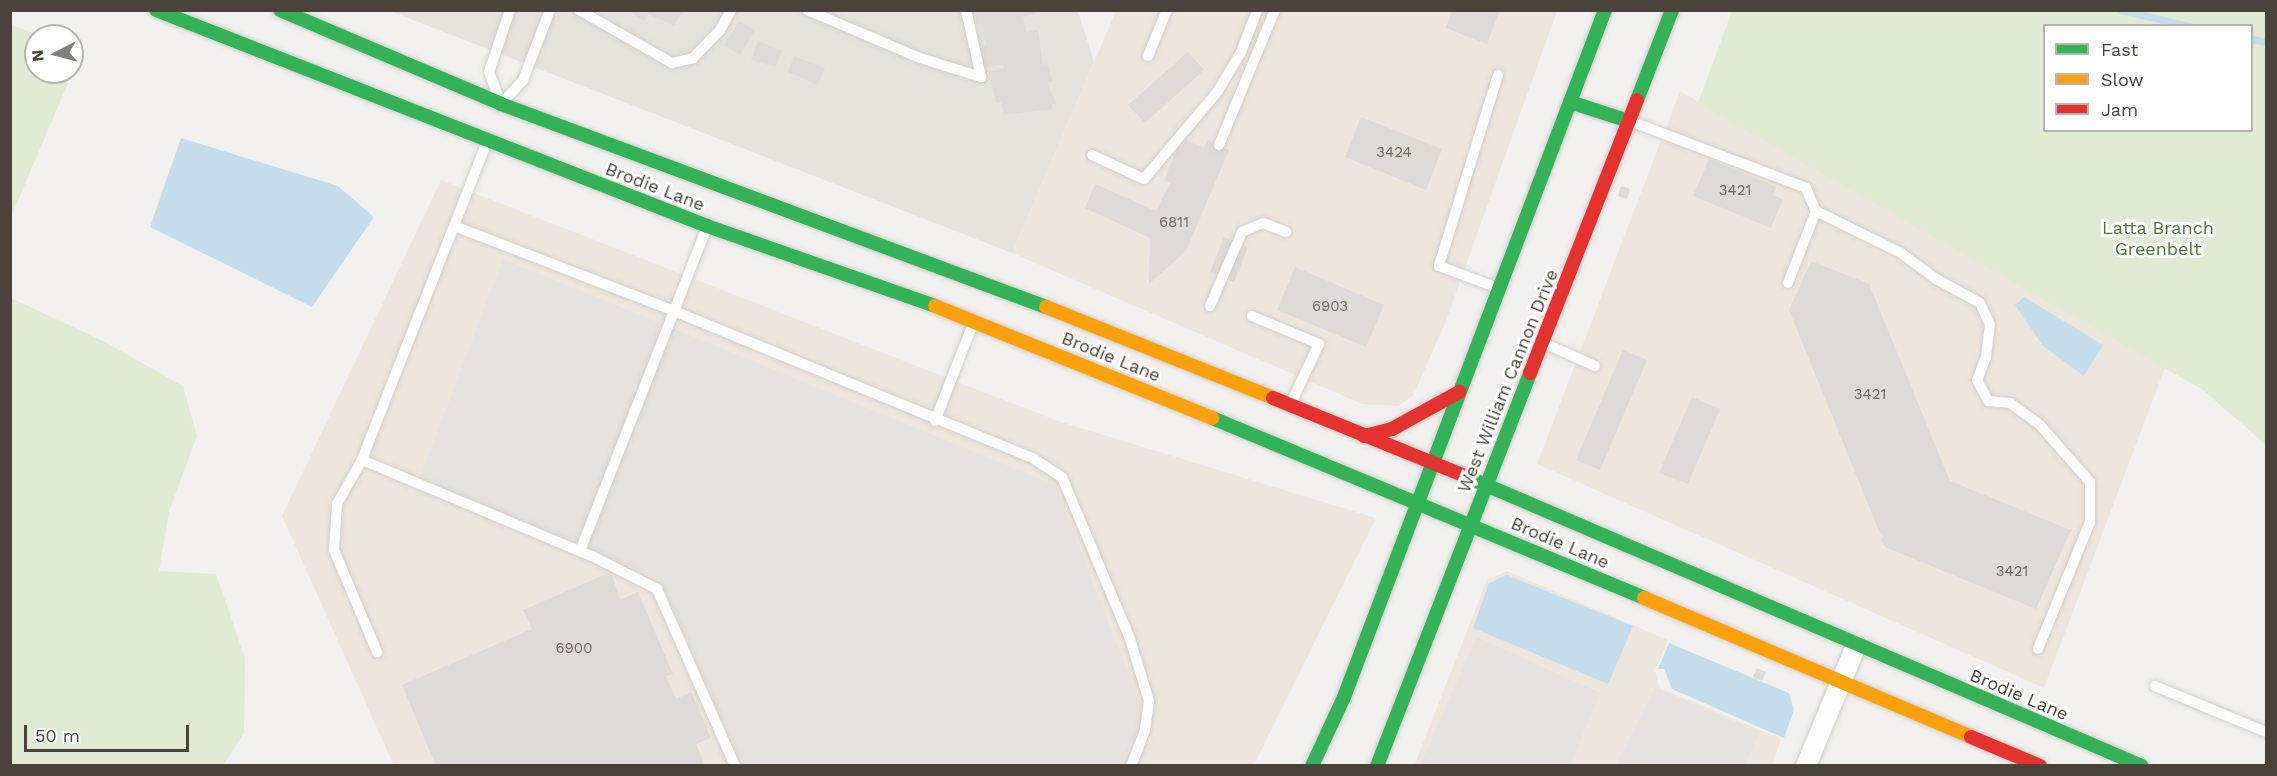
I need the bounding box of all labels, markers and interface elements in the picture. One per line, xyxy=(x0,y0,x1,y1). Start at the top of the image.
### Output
north arrow xyxy=(24,24,84,84)
legend xyxy=(2043,24,2253,132)
text: Fast xyxy=(2101,39,2138,60)
text: N xyxy=(28,49,48,63)
text: Slow xyxy=(2101,69,2144,90)
text: Jam xyxy=(2101,99,2138,120)
house number: 3424 xyxy=(1376,144,1412,162)
street label: Brodie Lane xyxy=(602,158,708,216)
house number: 3421 xyxy=(1719,182,1751,200)
house number: 6811 xyxy=(1159,214,1189,232)
park label: Latta Branch Greenbelt xyxy=(2102,218,2214,260)
street label: West William Cannon Drive xyxy=(1453,266,1563,496)
house number: 6903 xyxy=(1312,298,1348,316)
street label: Brodie Lane xyxy=(1058,327,1164,387)
house number: 3421 xyxy=(1854,386,1886,404)
street label: Brodie Lane xyxy=(1508,513,1612,573)
house number: 3421 xyxy=(1996,563,2028,581)
house number: 6900 xyxy=(555,640,593,658)
street label: Brodie Lane xyxy=(1967,665,2071,725)
scale bar xyxy=(27,713,192,751)
text: 50 m xyxy=(35,725,80,746)

